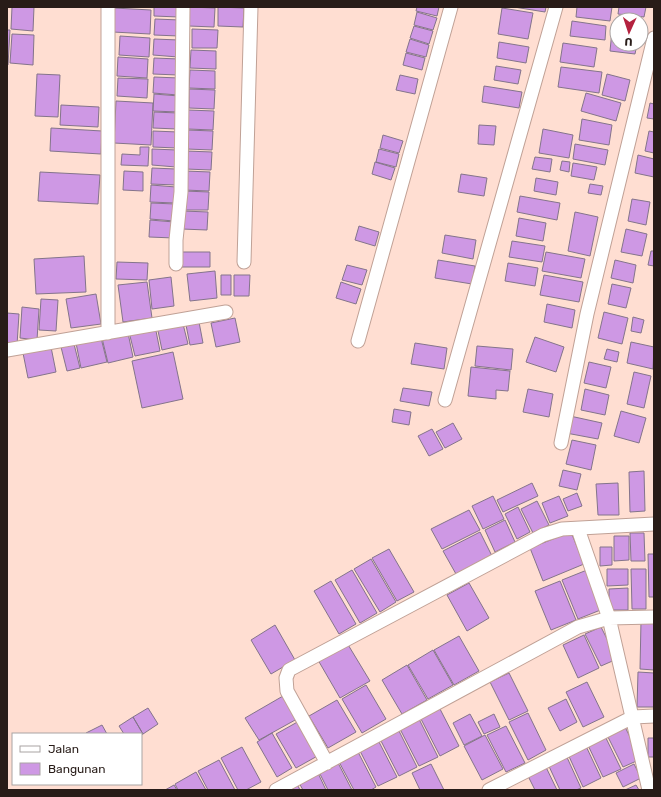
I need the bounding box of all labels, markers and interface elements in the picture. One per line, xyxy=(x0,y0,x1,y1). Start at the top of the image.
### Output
north arrow xyxy=(609,12,649,52)
text: U xyxy=(624,35,633,48)
legend xyxy=(12,733,142,785)
text: Jalan xyxy=(48,742,79,756)
text: Bangunan xyxy=(48,762,105,776)

